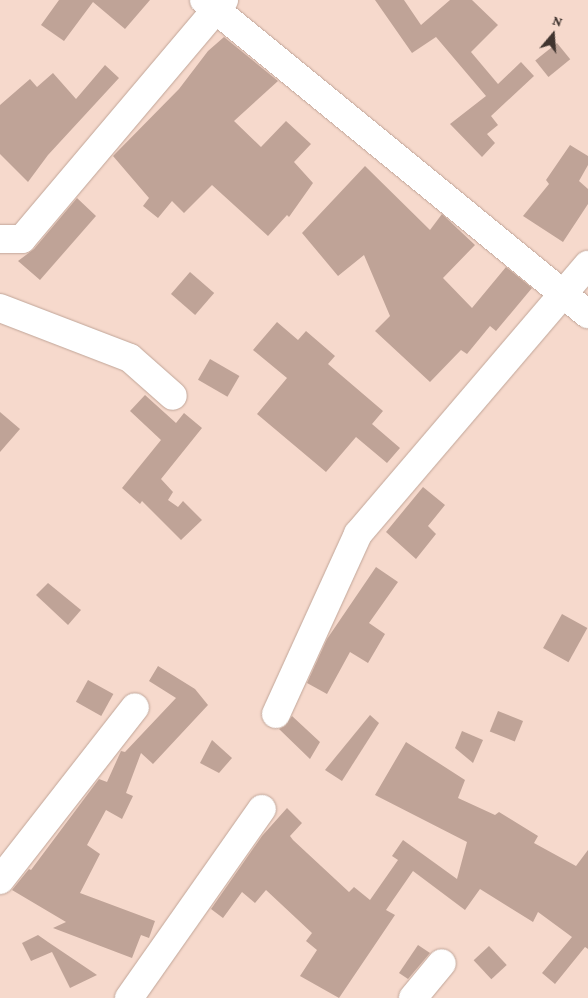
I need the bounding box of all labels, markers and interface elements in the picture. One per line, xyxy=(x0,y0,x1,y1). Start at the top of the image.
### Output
north arrow xyxy=(528,10,578,60)
text: N xyxy=(551,12,565,30)

